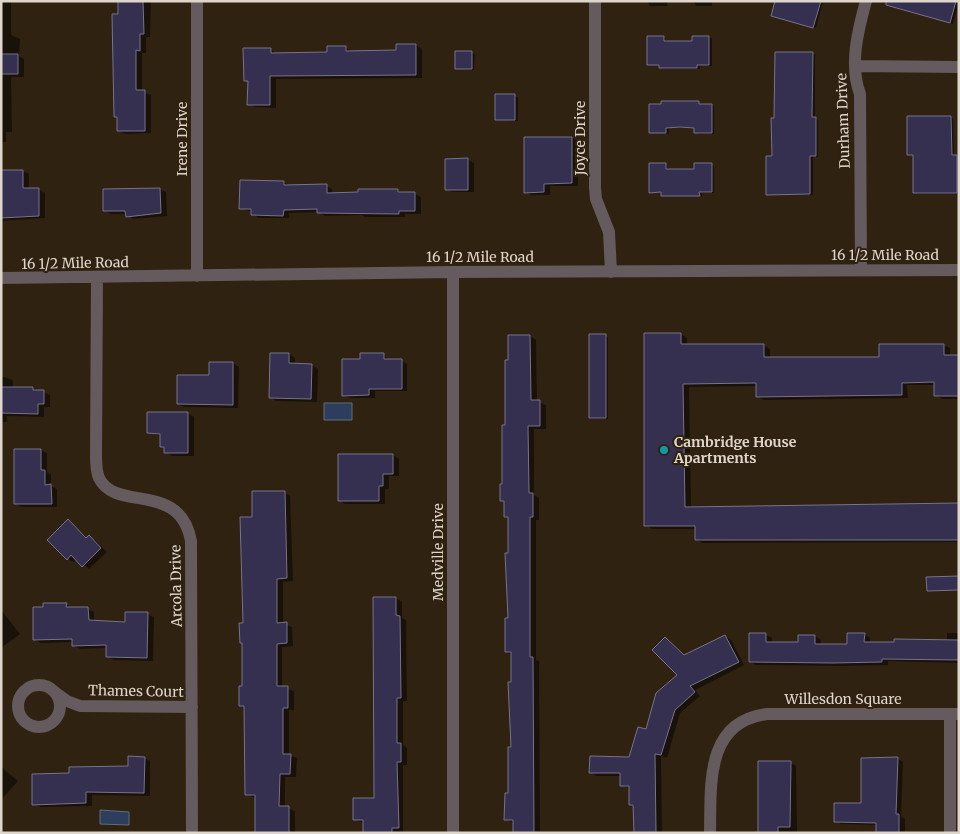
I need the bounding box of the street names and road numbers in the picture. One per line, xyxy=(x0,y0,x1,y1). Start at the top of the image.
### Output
street label: Durham Drive xyxy=(832,73,854,169)
street label: Joyce Drive xyxy=(571,101,589,176)
street label: Irene Drive xyxy=(173,102,191,176)
street label: 16 1/2 Mile Road xyxy=(831,246,939,264)
street label: 16 1/2 Mile Road xyxy=(426,248,534,266)
street label: 16 1/2 Mile Road xyxy=(21,253,130,273)
street label: Medville Drive xyxy=(429,503,447,601)
street label: Arcola Drive xyxy=(166,545,186,628)
street label: Thames Court xyxy=(88,681,184,701)
street label: Willesdon Square xyxy=(784,690,901,708)

